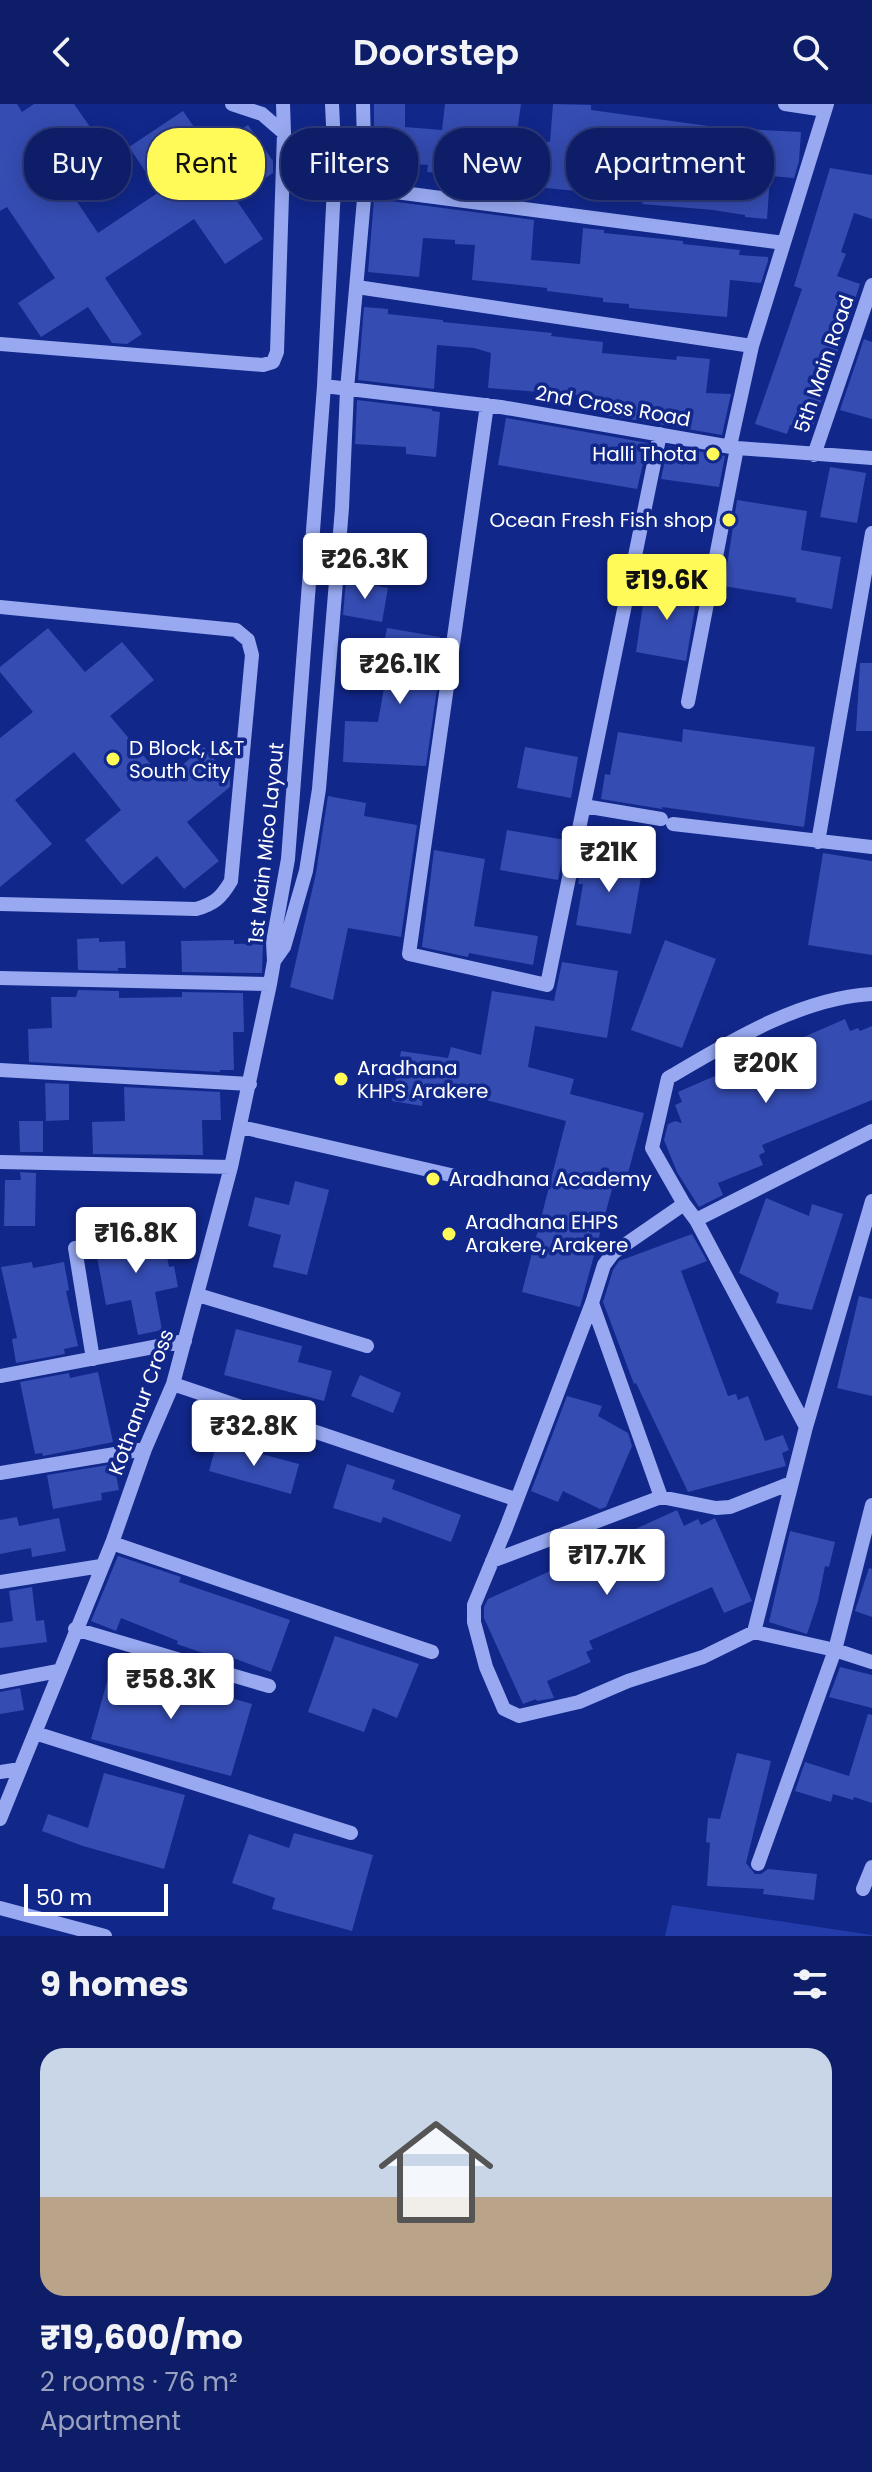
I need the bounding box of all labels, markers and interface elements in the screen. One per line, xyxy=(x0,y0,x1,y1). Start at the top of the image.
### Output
text: Doorstep xyxy=(353,27,519,78)
icon: back xyxy=(40,30,84,74)
icon: search xyxy=(788,30,832,74)
chip: Buy xyxy=(24,128,131,200)
chip: Rent xyxy=(147,128,265,200)
chip: Filters xyxy=(281,128,418,200)
chip: New xyxy=(434,128,550,200)
chip: Apartment xyxy=(566,128,774,200)
street label: 5th Main Road xyxy=(787,291,861,437)
street label: 2nd Cross Road xyxy=(533,379,693,433)
place label: Halli Thota xyxy=(592,440,697,468)
marker: Halli Thota xyxy=(704,445,722,463)
place label: Ocean Fresh Fish shop xyxy=(489,506,713,534)
marker: Ocean Fresh Fish shop xyxy=(720,511,738,529)
pin: ₹26.3K xyxy=(300,533,430,601)
text: ₹26.3K xyxy=(321,541,409,577)
pin: ₹19.6K xyxy=(602,554,732,622)
text: ₹19.6K xyxy=(625,562,709,598)
pin: ₹26.1K xyxy=(335,638,465,706)
text: ₹26.1K xyxy=(359,646,441,682)
place label: D Block, L&T South City xyxy=(129,734,245,785)
street label: 1st Main Mico Layout xyxy=(242,741,290,945)
marker: D Block, L&T South City xyxy=(104,750,122,768)
pin: ₹21K xyxy=(562,826,656,894)
text: ₹21K xyxy=(580,834,638,870)
pin: ₹20K xyxy=(719,1037,813,1105)
text: ₹20K xyxy=(733,1045,799,1081)
place label: Aradhana KHPS Arakere xyxy=(357,1054,489,1105)
marker: Aradhana KHPS Arakere xyxy=(332,1070,350,1088)
place label: Aradhana Academy xyxy=(449,1165,652,1193)
marker: Aradhana Academy xyxy=(424,1170,442,1188)
pin: ₹16.8K xyxy=(71,1207,201,1275)
place label: Aradhana EHPS Arakere, Arakere xyxy=(465,1208,628,1259)
text: ₹16.8K xyxy=(94,1215,178,1251)
marker: Aradhana EHPS Arakere, Arakere xyxy=(440,1225,458,1243)
street label: Kothanur Cross xyxy=(102,1325,180,1479)
pin: ₹32.8K xyxy=(189,1400,319,1468)
text: ₹32.8K xyxy=(210,1408,298,1444)
pin: ₹17.7K xyxy=(542,1529,672,1597)
text: ₹17.7K xyxy=(568,1537,646,1573)
pin: ₹58.3K xyxy=(106,1653,236,1721)
text: ₹58.3K xyxy=(126,1661,216,1697)
scale bar xyxy=(24,1880,168,1916)
text: 50 m xyxy=(36,1882,92,1913)
text: 9 homes xyxy=(40,1960,189,2008)
icon: filters xyxy=(788,1962,832,2006)
icon: home xyxy=(364,2100,508,2244)
text: ₹19,600/mo xyxy=(40,2313,243,2361)
text: 2 rooms · 76 m² xyxy=(40,2364,238,2400)
text: Apartment xyxy=(40,2403,181,2439)

